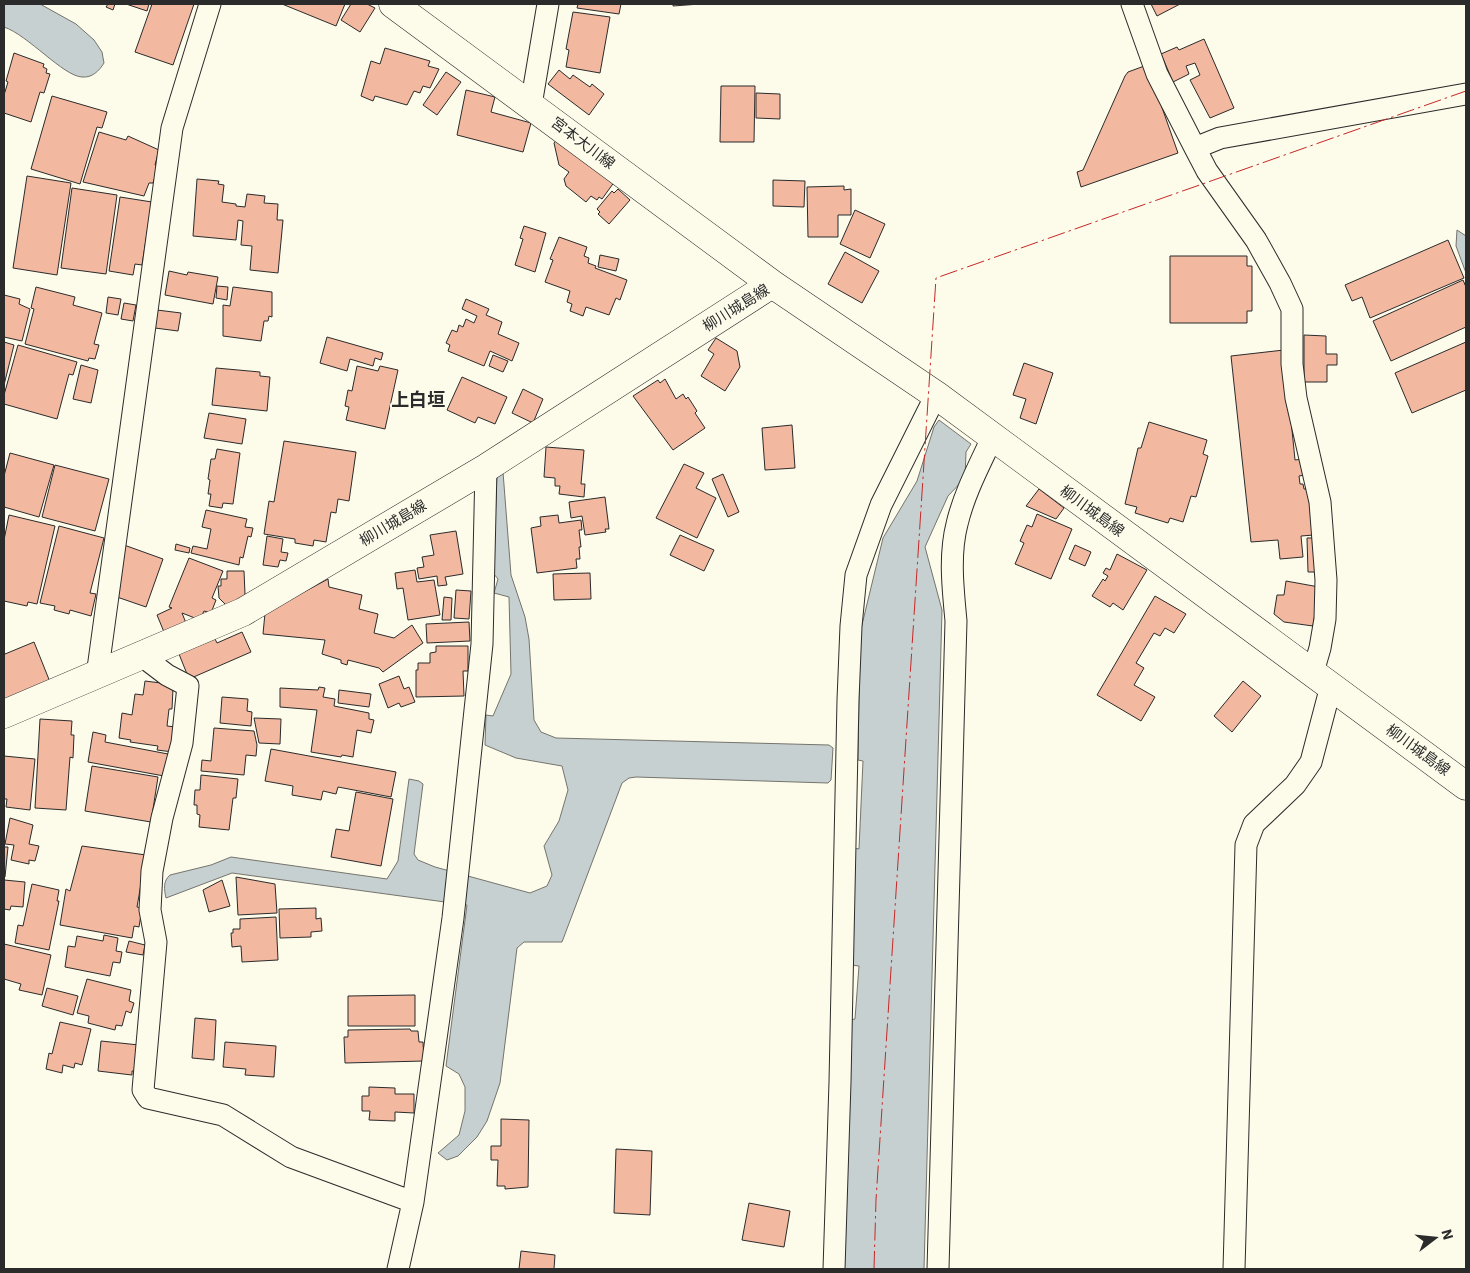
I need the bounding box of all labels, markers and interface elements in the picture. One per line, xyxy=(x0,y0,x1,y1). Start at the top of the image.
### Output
street label: 宮本大川線 xyxy=(548,112,619,173)
street label: 柳川城島線 xyxy=(699,280,773,336)
district label: 上白垣 xyxy=(391,388,445,411)
street label: 柳川城島線 xyxy=(1056,481,1128,540)
street label: 柳川城島線 xyxy=(356,495,430,550)
street label: 柳川城島線 xyxy=(1382,720,1454,779)
north arrow xyxy=(1410,1213,1460,1263)
text: N xyxy=(1437,1227,1458,1242)

